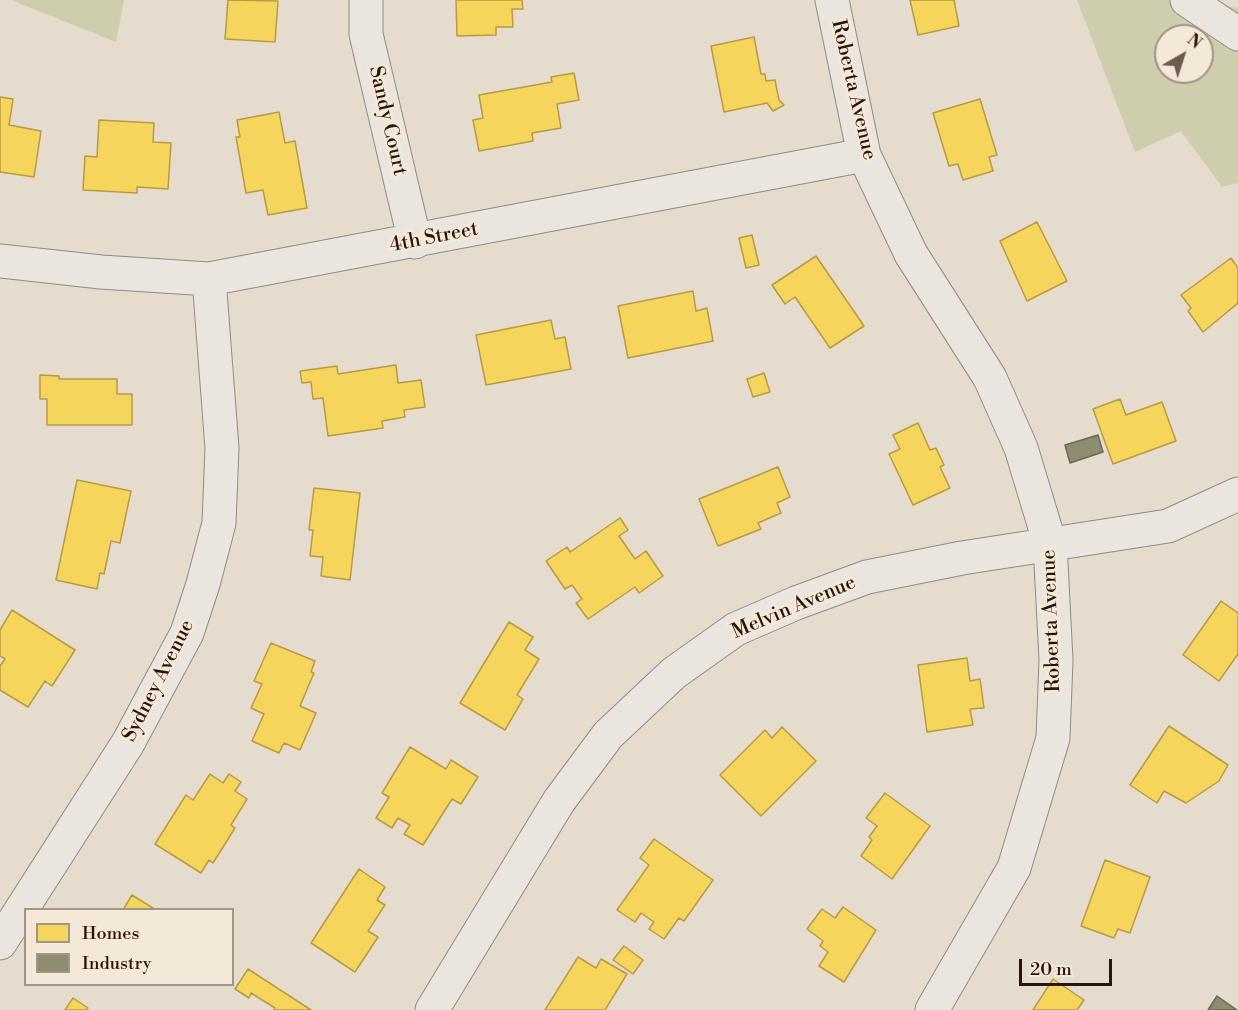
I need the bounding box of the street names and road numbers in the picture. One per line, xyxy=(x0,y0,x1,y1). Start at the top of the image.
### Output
street label: Roberta Avenue xyxy=(825,18,881,162)
street label: Sandy Court xyxy=(363,64,411,178)
street label: 4th Street xyxy=(388,218,480,258)
street label: Roberta Avenue xyxy=(1038,549,1066,693)
street label: Melvin Avenue xyxy=(728,571,860,645)
street label: Sydney Avenue xyxy=(118,616,200,746)

